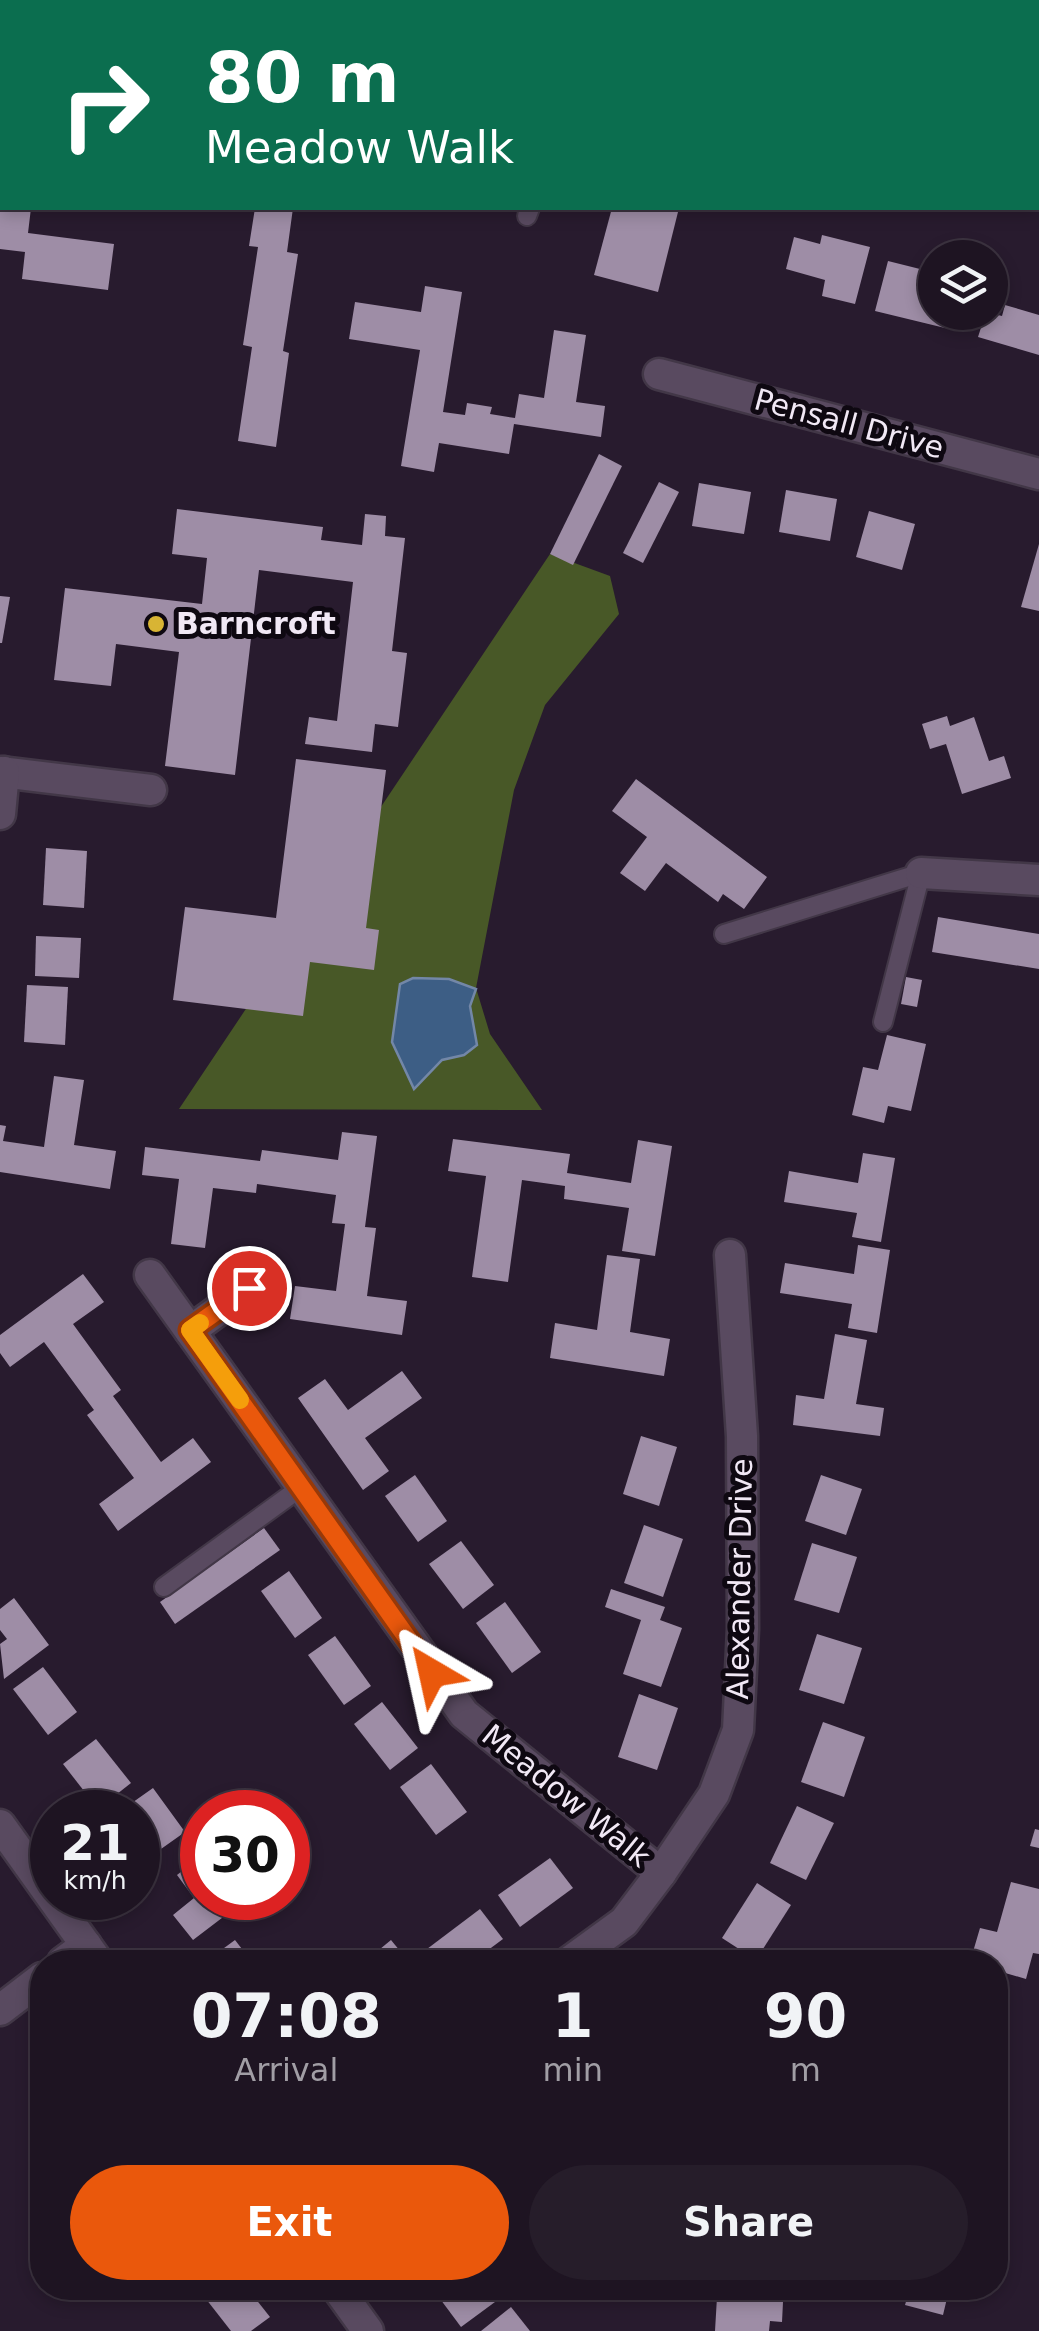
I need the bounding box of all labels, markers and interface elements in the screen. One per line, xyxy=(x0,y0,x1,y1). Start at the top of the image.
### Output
text: 80 m xyxy=(205,37,400,119)
icon: right xyxy=(40,40,170,170)
text: Meadow Walk xyxy=(205,121,514,174)
map controls xyxy=(918,240,1008,330)
button: layers xyxy=(918,240,1008,330)
street label: Pensall Drive xyxy=(751,381,948,466)
place label: Barncroft xyxy=(176,606,336,641)
marker: Barncroft xyxy=(145,613,167,635)
pin xyxy=(207,1246,292,1331)
icon: arrive xyxy=(222,1261,277,1316)
street label: Alexander Drive xyxy=(720,1458,759,1700)
position arrow xyxy=(380,1621,484,1725)
street label: Meadow Walk xyxy=(475,1717,658,1874)
speed limit sign: 30 xyxy=(180,1790,310,1920)
text: 21 xyxy=(60,1814,130,1872)
text: km/h xyxy=(63,1866,127,1895)
text: 07:08 xyxy=(191,1981,382,2051)
text: 1 xyxy=(552,1981,594,2051)
text: 90 xyxy=(764,1981,847,2051)
text: Arrival xyxy=(234,2051,338,2089)
text: min xyxy=(543,2051,603,2089)
text: m xyxy=(790,2051,821,2089)
button: Exit xyxy=(70,2165,509,2280)
button: Share xyxy=(529,2165,968,2280)

